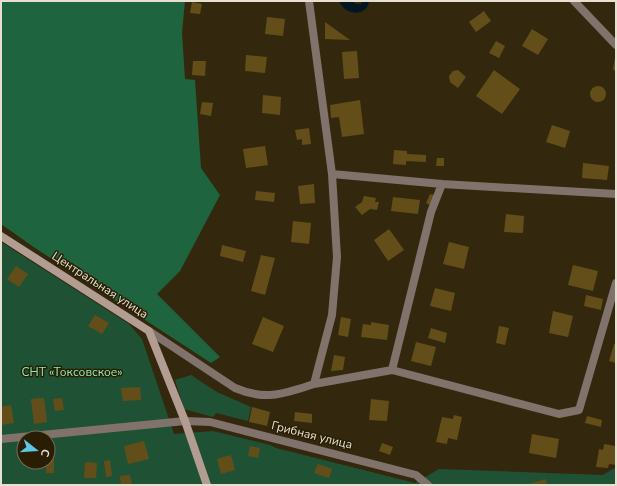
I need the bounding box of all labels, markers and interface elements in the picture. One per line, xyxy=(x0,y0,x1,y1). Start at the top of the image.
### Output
street label: Центральная улица xyxy=(49,248,151,322)
park label: СНТ «Токсовское» xyxy=(21,364,123,380)
street label: Грибная улица xyxy=(270,417,354,453)
north arrow xyxy=(16,430,56,470)
text: С xyxy=(37,447,53,459)

